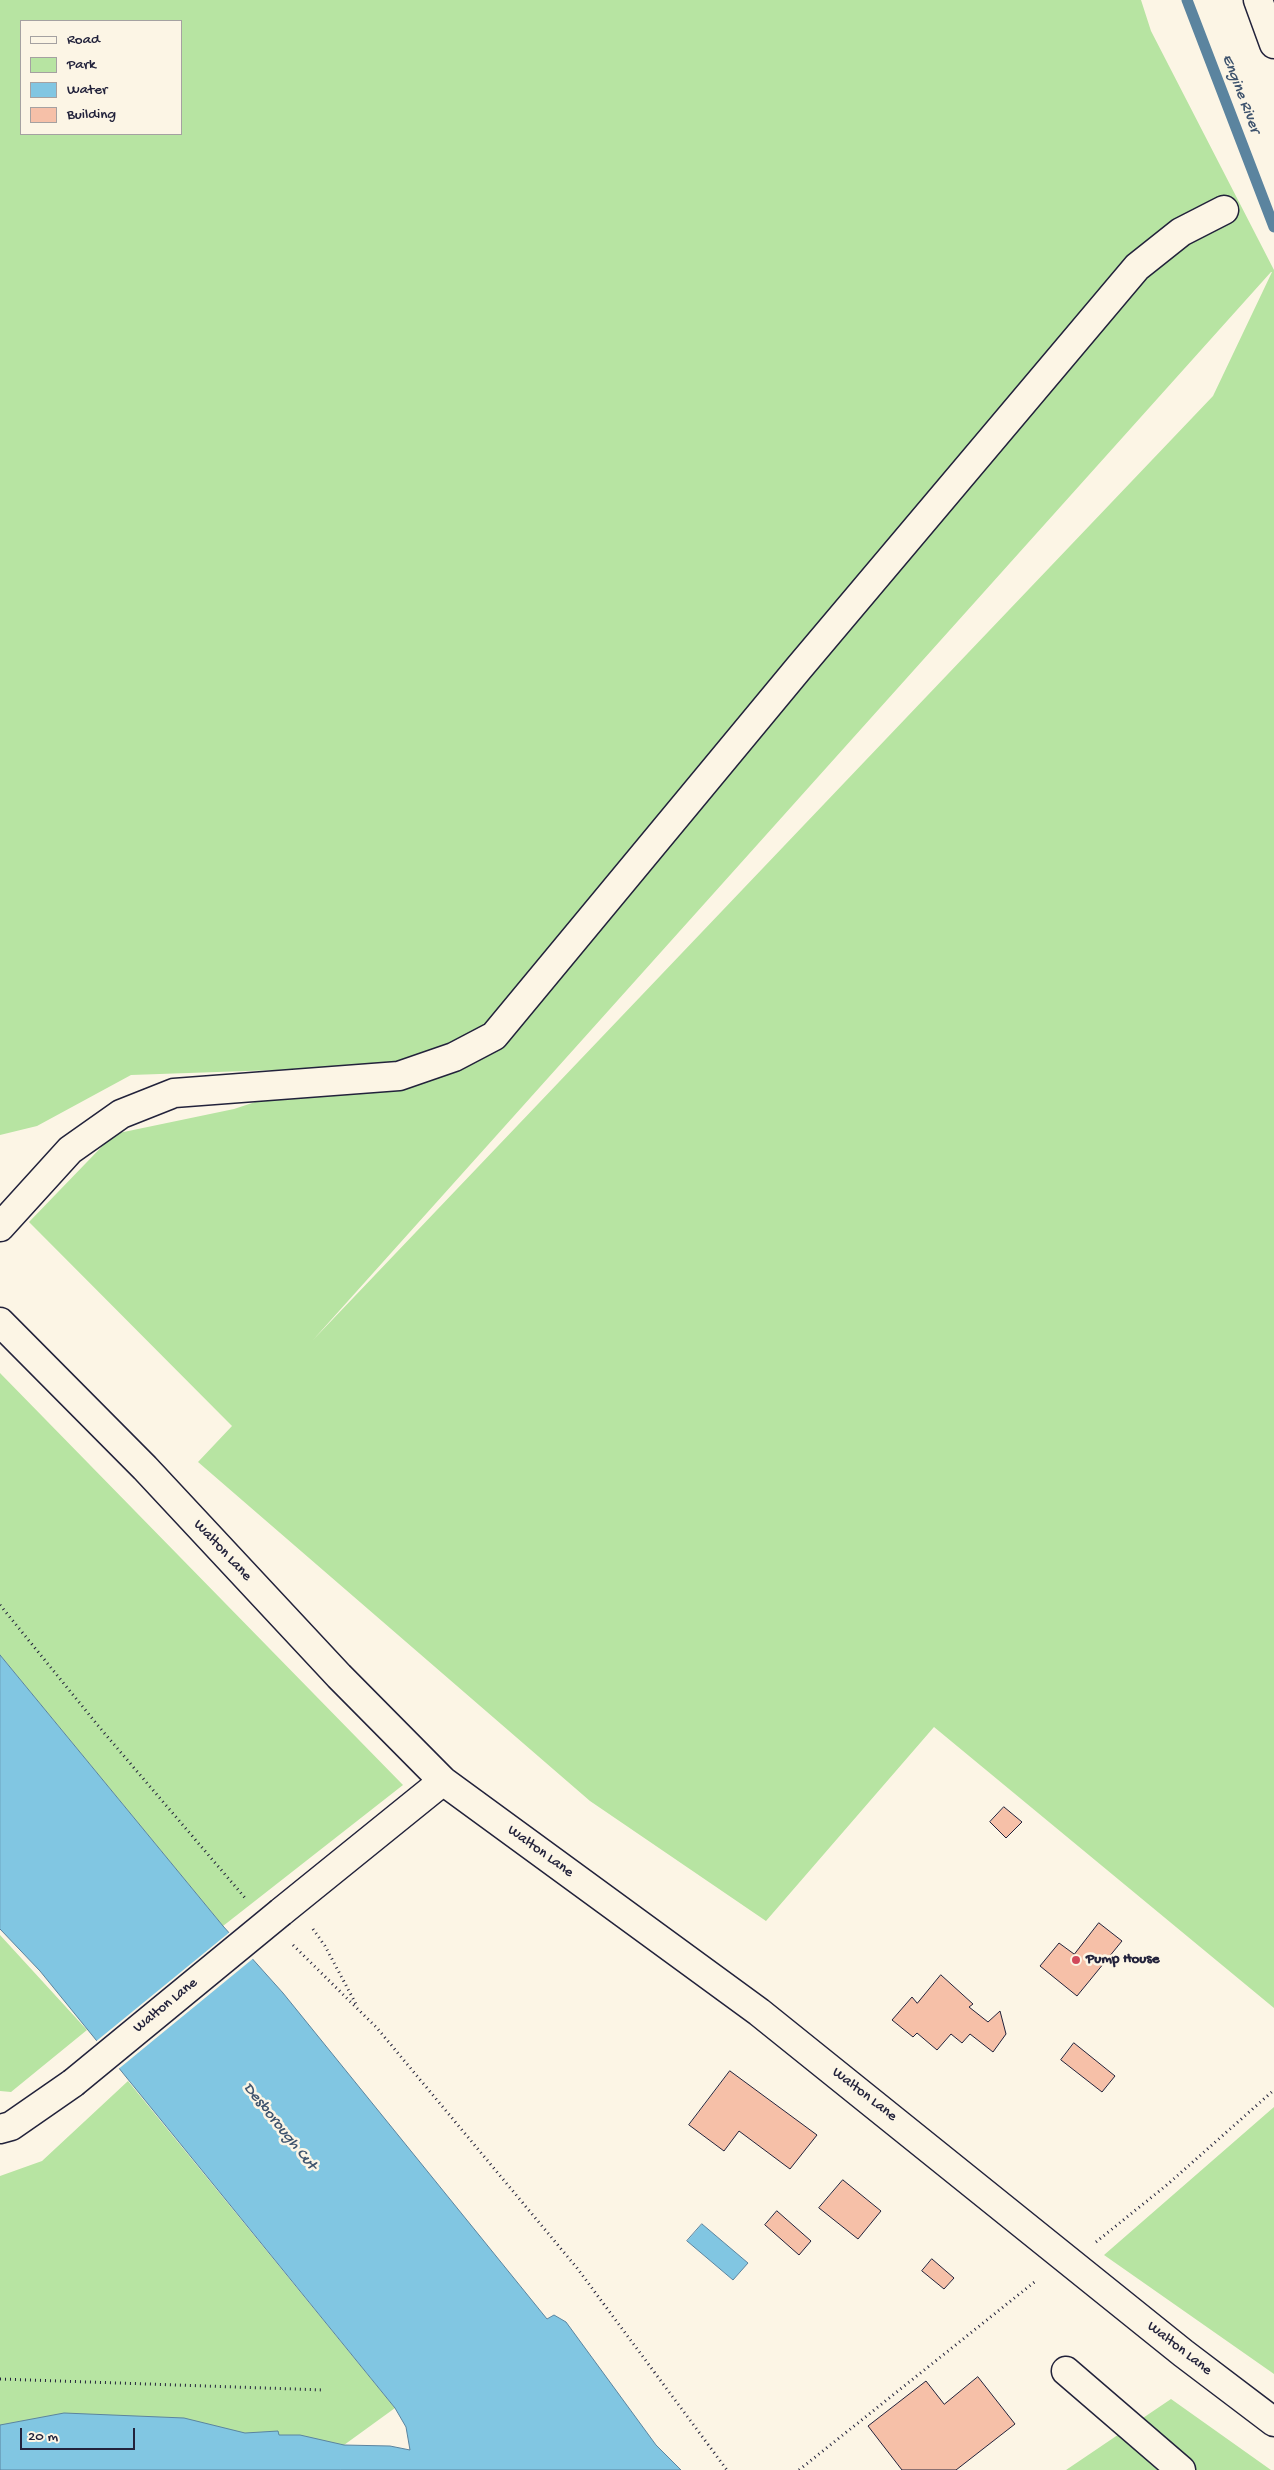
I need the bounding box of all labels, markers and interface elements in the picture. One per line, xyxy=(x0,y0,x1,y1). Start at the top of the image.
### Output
legend xyxy=(20,20,182,135)
text: Road xyxy=(67,31,100,49)
water label: Engine River xyxy=(1216,52,1264,136)
text: Park xyxy=(67,56,96,74)
text: Water xyxy=(67,81,107,99)
text: Building xyxy=(67,106,116,124)
street label: Walton Lane xyxy=(189,1516,255,1586)
street label: Walton Lane xyxy=(503,1822,577,1882)
place label: Pump House xyxy=(1086,1951,1160,1969)
marker: Pump House xyxy=(1070,1954,1082,1966)
street label: Walton Lane xyxy=(130,1975,202,2037)
street label: Walton Lane xyxy=(828,2064,900,2126)
water label: Desborough Cut xyxy=(238,2079,320,2175)
street label: Walton Lane xyxy=(1143,2318,1215,2380)
scale bar xyxy=(22,2418,138,2450)
text: 20 m xyxy=(28,2428,58,2446)

